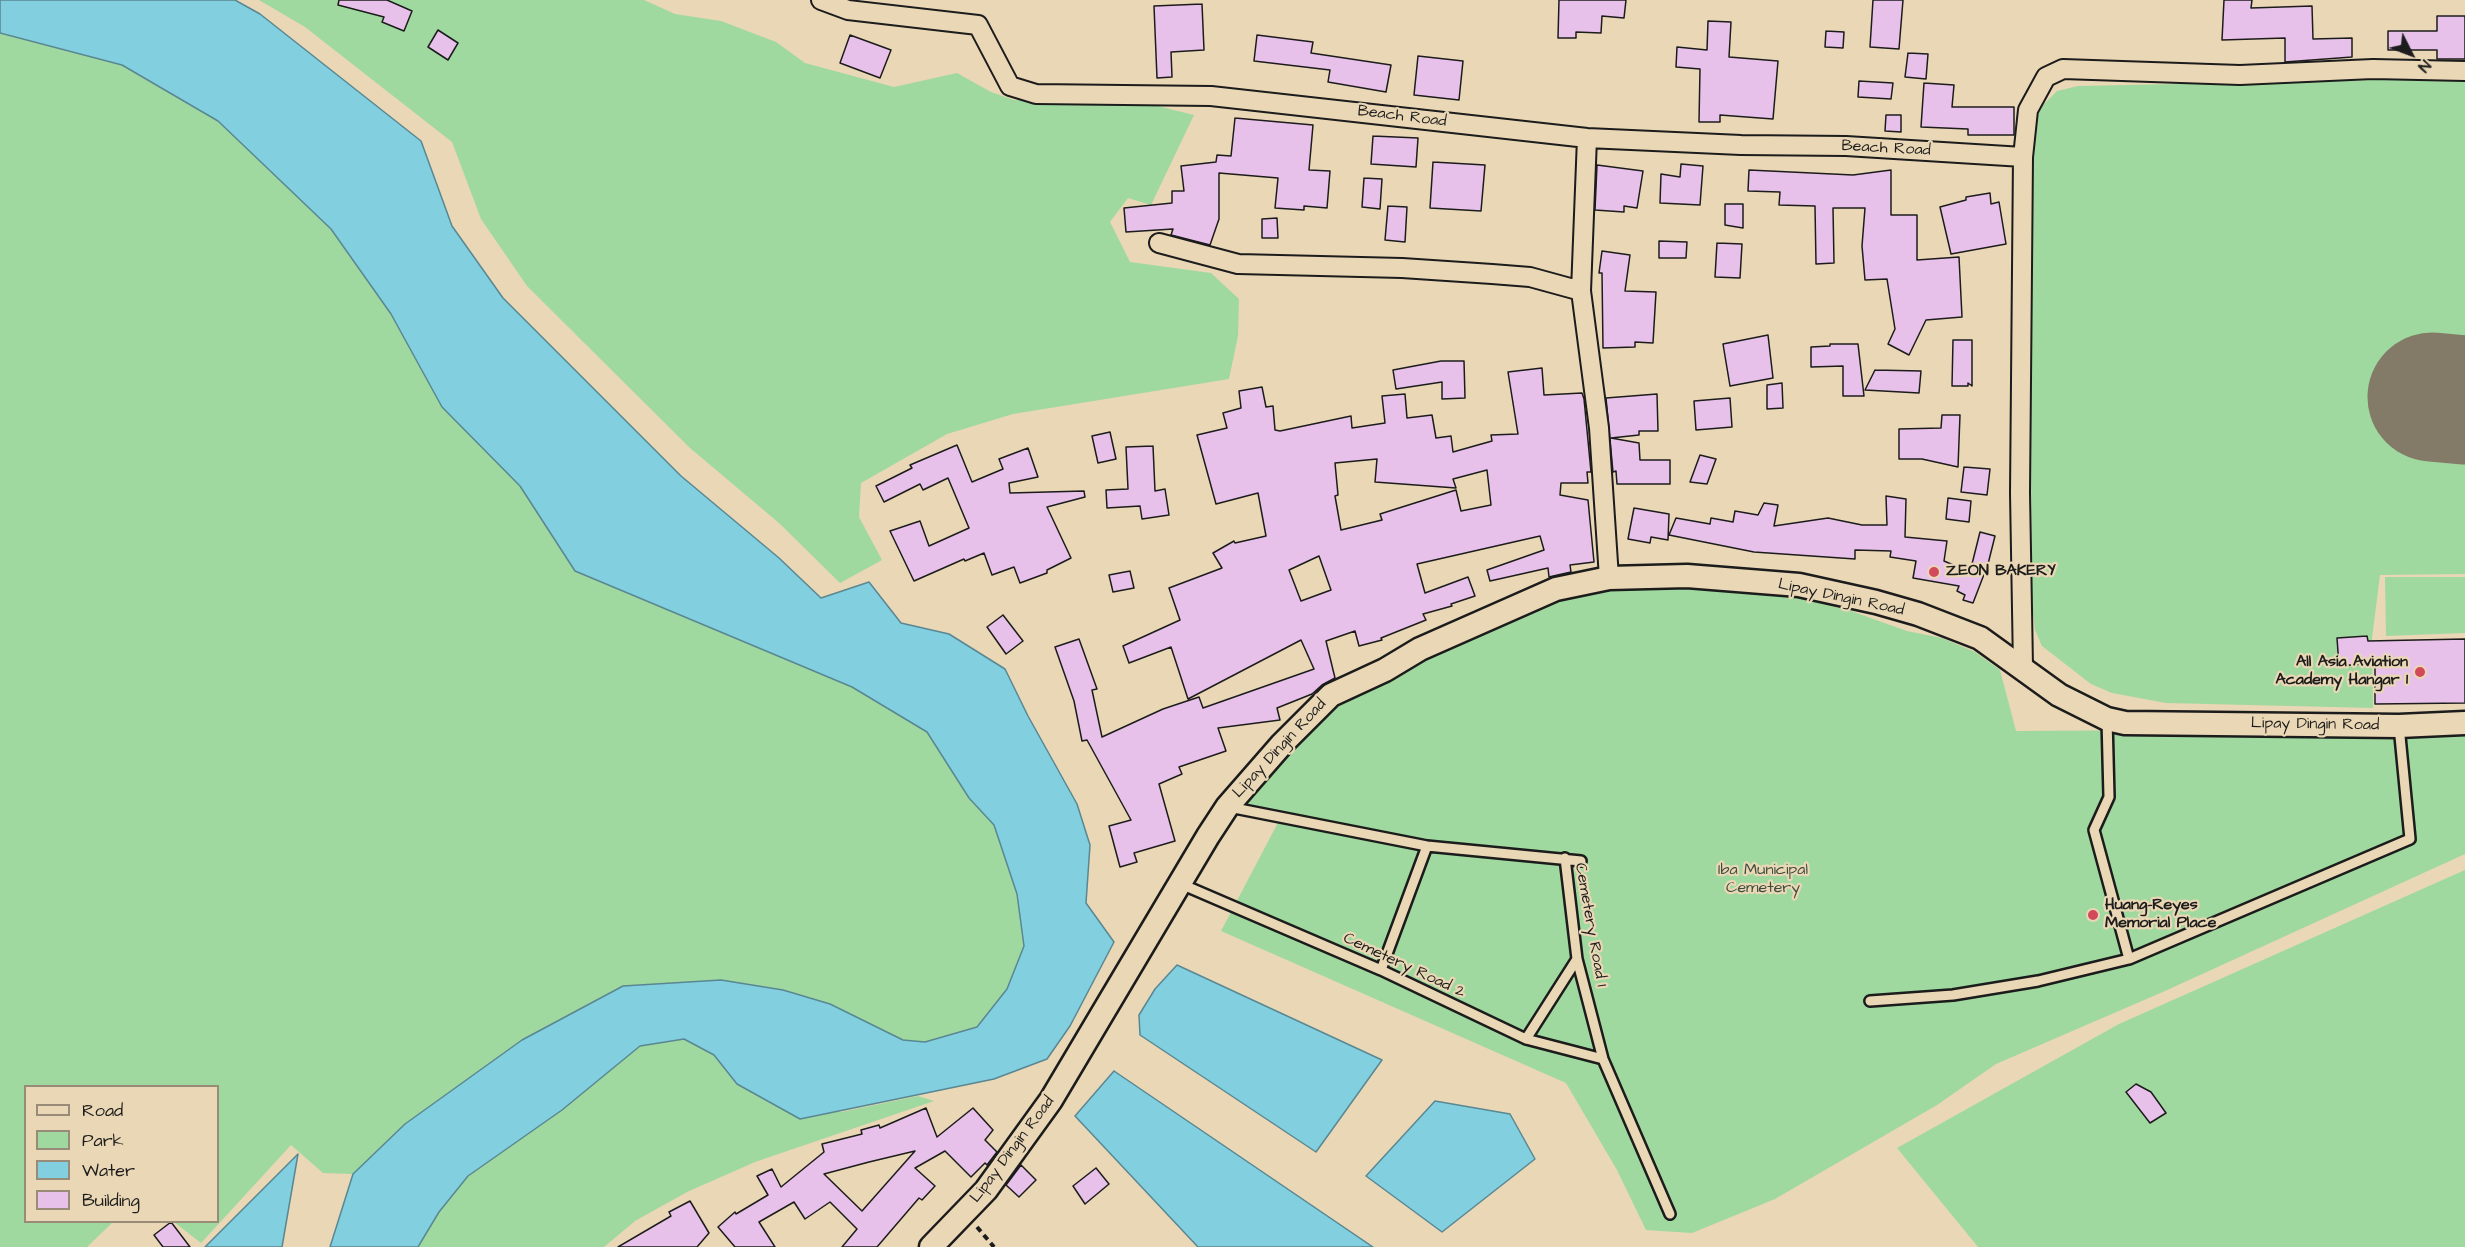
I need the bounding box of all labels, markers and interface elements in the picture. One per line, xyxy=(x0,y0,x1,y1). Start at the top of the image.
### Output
north arrow xyxy=(2381,24,2441,84)
text: N xyxy=(2413,55,2436,77)
street label: Beach Road xyxy=(1356,102,1448,132)
street label: Beach Road xyxy=(1841,137,1931,161)
place label: ZEON BAKERY xyxy=(1946,562,2056,582)
marker: ZEON BAKERY xyxy=(1927,565,1941,579)
street label: Lipay Dingin Road xyxy=(1776,575,1906,621)
place label: All Asia Aviation Academy Hangar 1 xyxy=(2275,653,2408,691)
marker: All Asia Aviation Academy Hangar 1 xyxy=(2413,665,2427,679)
street label: Lipay Dingin Road xyxy=(1229,696,1331,802)
street label: Lipay Dingin Road xyxy=(2251,714,2379,736)
park label: Iba Municipal Cemetery xyxy=(1718,861,1808,899)
street label: Cemetery Road 1 xyxy=(1570,862,1610,988)
place label: Huang-Reyes Memorial Place xyxy=(2105,896,2216,934)
marker: Huang-Reyes Memorial Place xyxy=(2086,908,2100,922)
street label: Cemetery Road 2 xyxy=(1340,929,1468,1003)
legend xyxy=(24,1085,219,1223)
street label: Lipay Dingin Road xyxy=(967,1093,1059,1207)
text: Road xyxy=(82,1098,123,1123)
text: Park xyxy=(82,1128,124,1153)
text: Water xyxy=(82,1158,135,1183)
text: Building xyxy=(82,1188,140,1213)

